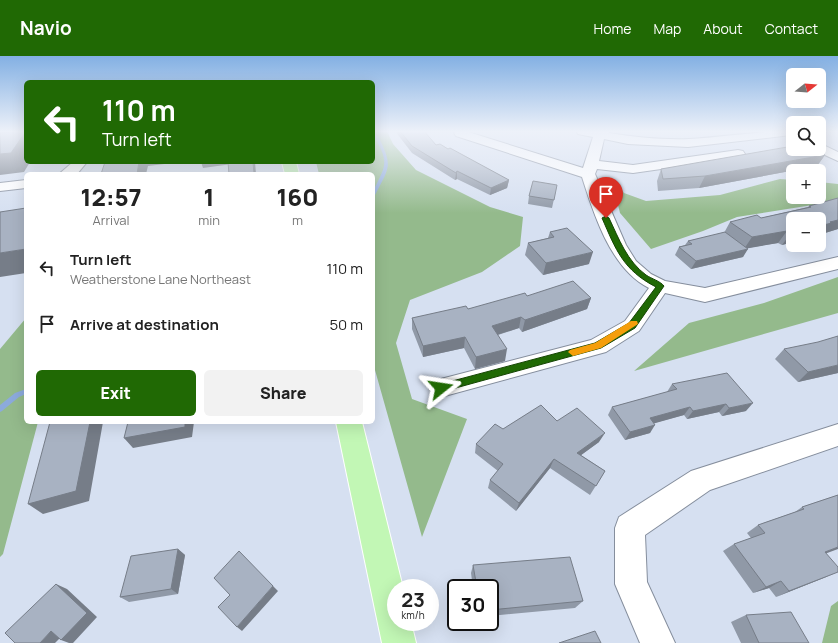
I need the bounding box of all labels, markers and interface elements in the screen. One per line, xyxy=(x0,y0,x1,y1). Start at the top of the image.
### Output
text: Navio xyxy=(20,15,72,41)
text: Home xyxy=(594,19,631,38)
text: Map xyxy=(653,19,681,38)
text: About xyxy=(703,19,743,38)
text: Contact xyxy=(765,19,818,38)
north arrow xyxy=(786,68,826,108)
map controls xyxy=(786,68,826,252)
text: 110 m xyxy=(102,91,176,129)
icon: left xyxy=(36,96,88,148)
button: search xyxy=(786,116,826,156)
text: Turn left xyxy=(102,127,172,151)
button: + xyxy=(786,164,826,204)
pin xyxy=(589,177,623,218)
text: 12:57 xyxy=(81,180,142,213)
text: 1 xyxy=(204,180,215,213)
text: 160 xyxy=(276,180,318,213)
icon: arrive xyxy=(595,183,617,205)
text: Arrival xyxy=(93,211,130,229)
text: min xyxy=(198,211,220,229)
text: m xyxy=(292,211,303,229)
button: − xyxy=(786,212,826,252)
text: Turn left xyxy=(70,249,132,270)
icon: left xyxy=(36,257,58,279)
text: 110 m xyxy=(326,258,363,279)
text: Weatherstone Lane Northeast xyxy=(70,270,251,288)
icon: arrive xyxy=(36,313,58,335)
text: Arrive at destination xyxy=(70,314,219,335)
text: 50 m xyxy=(329,314,363,335)
position arrow xyxy=(420,367,462,409)
button: Exit xyxy=(36,370,196,416)
button: Share xyxy=(204,370,363,416)
speed limit sign: 30 xyxy=(447,579,499,631)
text: 23 xyxy=(401,586,425,613)
text: km/h xyxy=(401,608,425,622)

